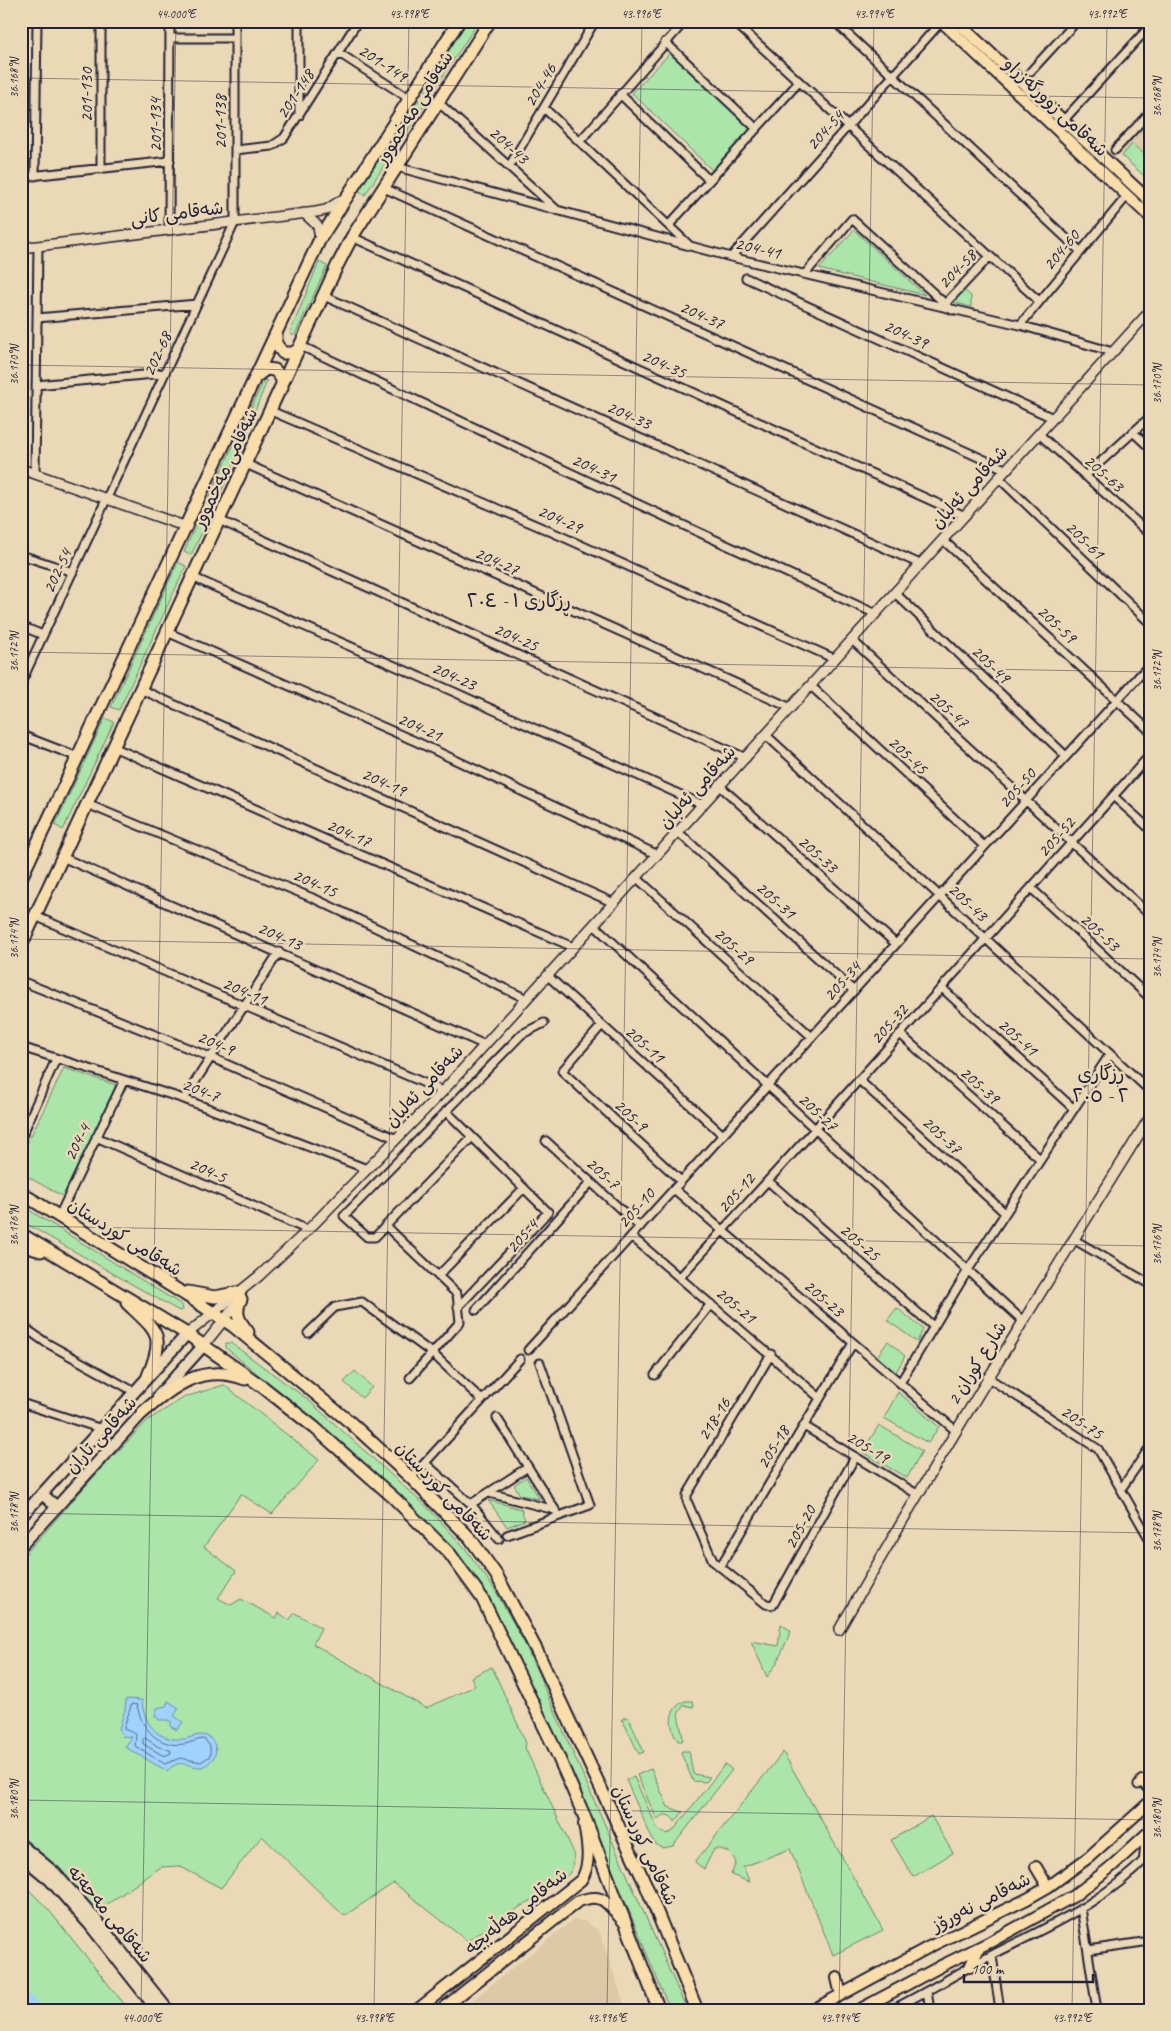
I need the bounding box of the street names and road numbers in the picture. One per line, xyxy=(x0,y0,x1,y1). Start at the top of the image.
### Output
street label: 201-149 xyxy=(354,39,413,88)
street label: شەقامی مەخموور xyxy=(369,47,458,171)
street label: شەقامی زوورگەزراو xyxy=(998,52,1113,161)
street label: 204-46 xyxy=(519,59,562,111)
street label: 201-148 xyxy=(271,64,320,123)
street label: 201-130 xyxy=(75,66,97,122)
street label: 201-138 xyxy=(209,93,231,149)
street label: 201-134 xyxy=(144,96,166,152)
street label: 204-54 xyxy=(801,104,850,155)
street label: 204-43 xyxy=(484,121,535,170)
street label: شەقامی کانی xyxy=(129,196,225,230)
street label: 204-60 xyxy=(1038,224,1086,275)
street label: 204-41 xyxy=(733,232,784,264)
street label: 204-58 xyxy=(933,243,982,293)
street label: 204-37 xyxy=(676,296,728,335)
street label: 204-39 xyxy=(880,314,933,355)
street label: 202-68 xyxy=(137,327,178,380)
street label: 204-35 xyxy=(638,345,690,384)
street label: 204-33 xyxy=(603,396,656,435)
street label: شەقامی مەخموور xyxy=(187,404,262,533)
street label: شەقامی ئەلبان xyxy=(926,441,1012,533)
street label: 204-31 xyxy=(568,448,620,488)
street label: 205-63 xyxy=(1079,449,1130,498)
street label: 204-29 xyxy=(534,500,587,539)
street label: 205-61 xyxy=(1061,516,1110,565)
street label: 204-27 xyxy=(471,542,523,581)
street label: 202-54 xyxy=(37,544,78,597)
street label: 205-59 xyxy=(1033,600,1083,649)
street label: 204-25 xyxy=(490,618,542,657)
street label: 205-49 xyxy=(967,640,1017,689)
street label: 204-23 xyxy=(428,657,481,696)
street label: 205-47 xyxy=(924,685,974,733)
street label: 204-21 xyxy=(394,708,446,747)
street label: 205-45 xyxy=(884,731,933,779)
street label: شەقامی ئەلبان xyxy=(654,741,740,833)
street label: 205-50 xyxy=(993,762,1042,813)
street label: 204-19 xyxy=(358,763,411,802)
street label: 205-52 xyxy=(1032,811,1081,862)
street label: 204-17 xyxy=(323,814,375,853)
street label: 205-33 xyxy=(793,830,844,879)
street label: 204-15 xyxy=(289,864,341,903)
street label: 205-31 xyxy=(751,876,801,924)
street label: 205-43 xyxy=(944,878,994,927)
street label: 205-53 xyxy=(1076,908,1126,957)
street label: 204-13 xyxy=(254,917,307,956)
street label: 205-29 xyxy=(709,922,760,971)
street label: 205-34 xyxy=(818,955,867,1006)
street label: 204-11 xyxy=(219,972,271,1011)
street label: 205-32 xyxy=(865,998,914,1049)
street label: 205-41 xyxy=(993,1013,1043,1061)
street label: 205-11 xyxy=(620,1020,670,1068)
street label: 204-9 xyxy=(194,1025,240,1061)
street label: شەقامی ئەلبان xyxy=(380,1040,468,1132)
street label: 205-39 xyxy=(955,1061,1006,1110)
street label: 204-7 xyxy=(179,1073,224,1107)
street label: 205-27 xyxy=(794,1088,843,1136)
street label: 205-9 xyxy=(609,1094,654,1137)
street label: 205-37 xyxy=(918,1111,967,1159)
street label: 204-4 xyxy=(59,1118,96,1164)
street label: 204-5 xyxy=(186,1152,231,1188)
street label: 205-7 xyxy=(581,1152,625,1195)
street label: 205-12 xyxy=(712,1167,761,1218)
street label: 205-10 xyxy=(612,1182,661,1233)
street label: شەقامی کوردستان xyxy=(63,1193,186,1282)
street label: 205-4 xyxy=(501,1213,544,1258)
street label: 205-25 xyxy=(835,1218,885,1266)
street label: 205-23 xyxy=(799,1274,850,1323)
street label: 205-21 xyxy=(711,1282,762,1329)
street label: شارع كوران 2 xyxy=(943,1317,1012,1409)
street label: شەقامی تاران xyxy=(61,1392,141,1478)
street label: 218-16 xyxy=(692,1393,736,1444)
street label: 205-75 xyxy=(1057,1400,1108,1445)
street label: 205-18 xyxy=(752,1420,795,1473)
street label: 205-19 xyxy=(842,1426,895,1469)
street label: شەقامی کوردستان xyxy=(390,1436,497,1546)
street label: 205-20 xyxy=(779,1500,822,1553)
street label: شەقامی کوردستان xyxy=(607,1781,683,1909)
street label: شەقامی مەحەتە xyxy=(63,1861,157,1967)
street label: شەقامی هەڵەبجە xyxy=(459,1861,572,1959)
street label: شەقامی نەورۆز xyxy=(926,1868,1034,1937)

